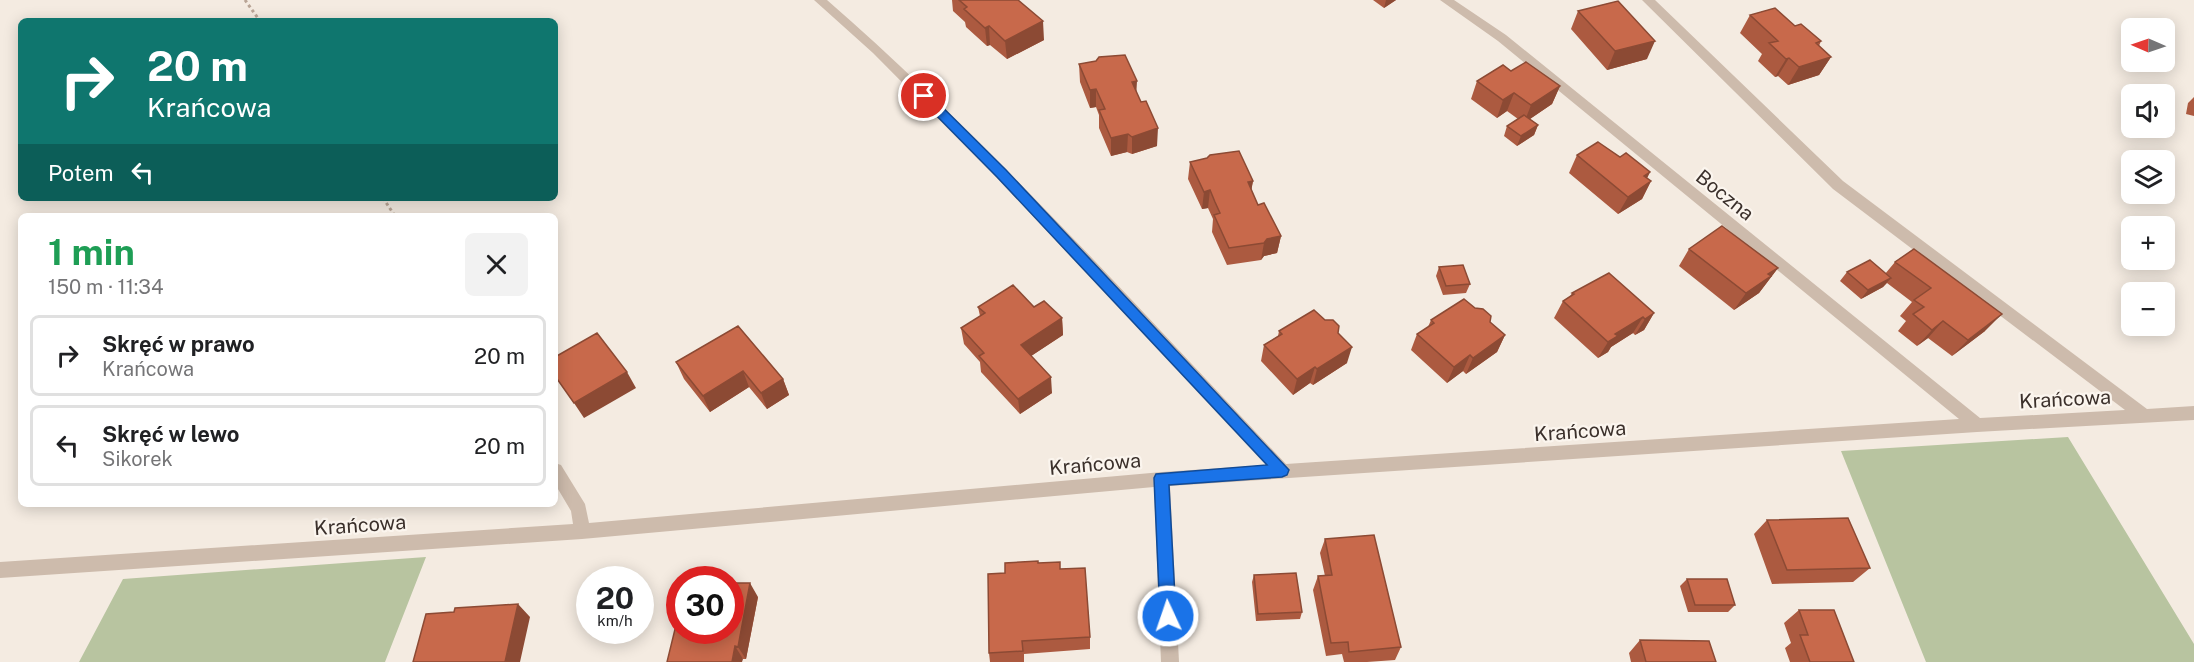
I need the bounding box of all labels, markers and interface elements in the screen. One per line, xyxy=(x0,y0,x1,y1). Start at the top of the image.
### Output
north arrow xyxy=(2121,18,2175,72)
map controls xyxy=(2121,18,2175,336)
text: 20 m xyxy=(147,41,248,90)
icon: right xyxy=(48,42,126,120)
pin xyxy=(898,70,949,121)
icon: arrive xyxy=(907,79,940,112)
button: sound xyxy=(2121,84,2175,138)
text: Krańcowa xyxy=(147,91,271,123)
button: layers xyxy=(2121,150,2175,204)
icon: left xyxy=(126,156,159,189)
text: Potem xyxy=(48,160,114,186)
street label: Boczna xyxy=(1691,164,1759,226)
button: + xyxy=(2121,216,2175,270)
text: 1 min xyxy=(48,231,135,273)
button: close xyxy=(465,233,528,296)
text: 150 m · 11:34 xyxy=(48,275,163,299)
button: − xyxy=(2121,282,2175,336)
text: Skręć w prawo xyxy=(102,331,255,357)
icon: right xyxy=(51,339,84,372)
text: 20 m xyxy=(474,343,525,369)
text: Krańcowa xyxy=(102,357,194,381)
street label: Krańcowa xyxy=(2018,385,2112,413)
street label: Krańcowa xyxy=(1533,416,1627,446)
text: Skręć w lewo xyxy=(102,421,239,447)
icon: left xyxy=(51,429,84,462)
text: 20 m xyxy=(474,433,525,459)
text: Sikorek xyxy=(102,447,173,471)
street label: Krańcowa xyxy=(1048,448,1142,480)
street label: Krańcowa xyxy=(313,510,407,540)
speed limit sign: 30 xyxy=(666,566,744,644)
text: 20 xyxy=(596,580,634,616)
position arrow xyxy=(1136,584,1200,648)
text: km/h xyxy=(597,612,633,629)

